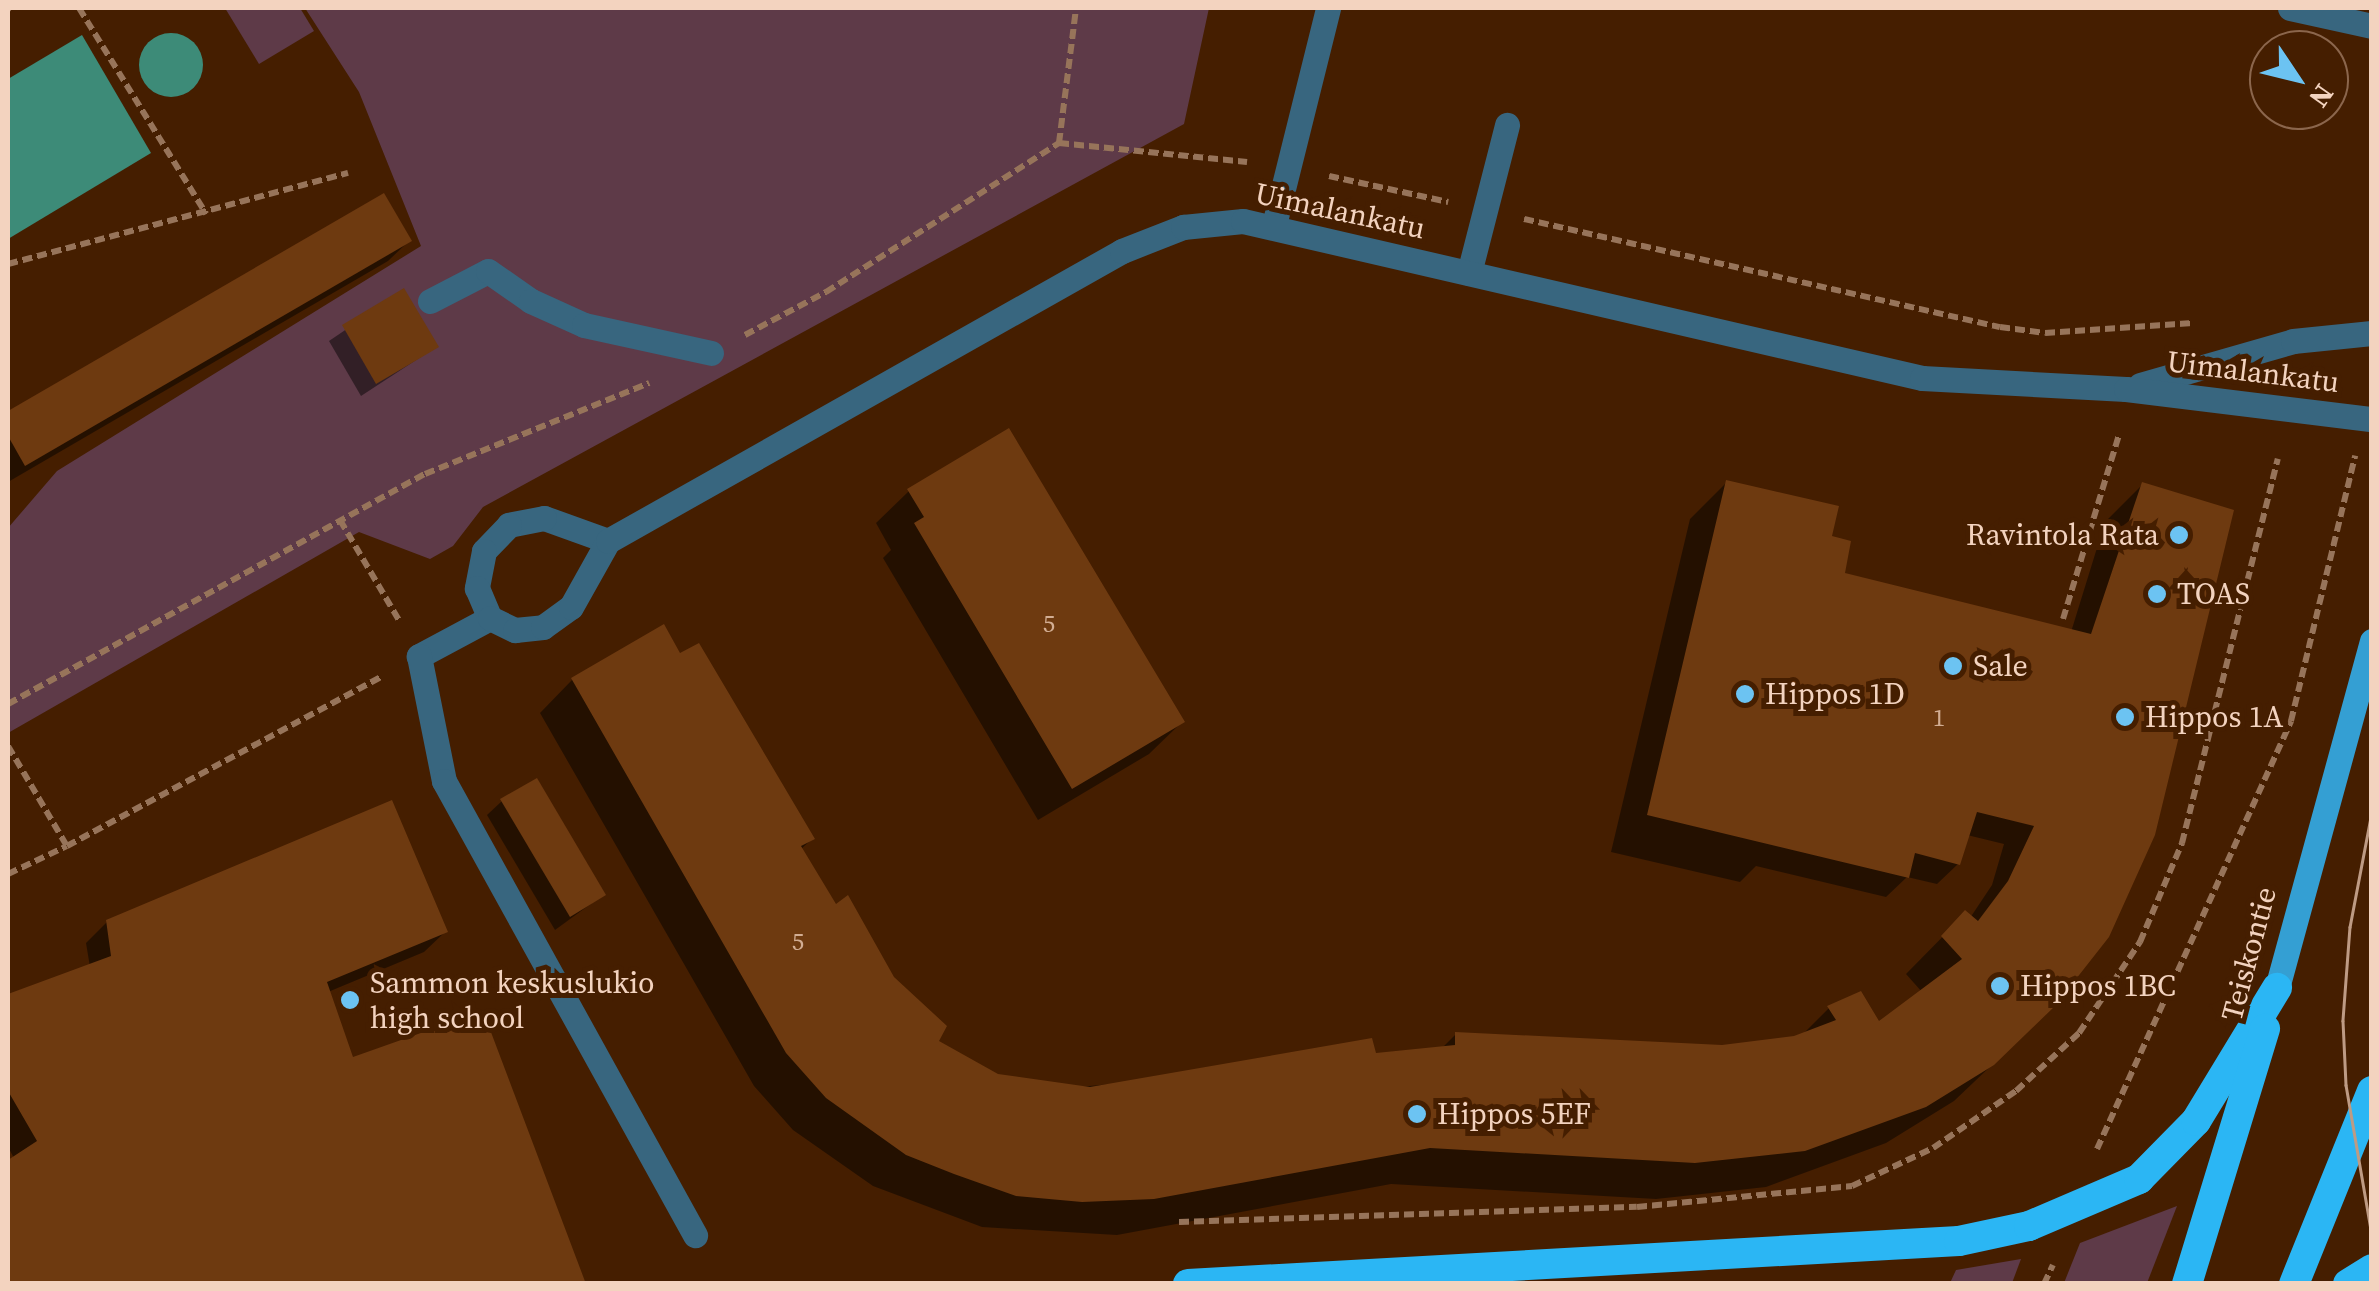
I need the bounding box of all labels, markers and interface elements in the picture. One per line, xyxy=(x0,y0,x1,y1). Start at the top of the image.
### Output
north arrow xyxy=(2249,30,2349,130)
text: N xyxy=(2301,77,2343,115)
street label: Uimalankatu xyxy=(1252,175,1428,247)
street label: Uimalankatu xyxy=(2165,344,2341,400)
place label: Ravintola Rata xyxy=(1966,517,2159,553)
marker: Ravintola Rata xyxy=(2168,524,2190,546)
place label: TOAS xyxy=(2177,576,2250,612)
marker: TOAS xyxy=(2146,583,2168,605)
house number: 5 xyxy=(1043,608,1055,638)
place label: Sale xyxy=(1973,648,2028,684)
marker: Sale xyxy=(1942,655,1964,677)
place label: Hippos 1D xyxy=(1765,676,1905,712)
marker: Hippos 1D xyxy=(1734,683,1756,705)
place label: Hippos 1A xyxy=(2145,699,2283,735)
house number: 1 xyxy=(1933,702,1945,732)
marker: Hippos 1A xyxy=(2114,706,2136,728)
street label: Teiskontie xyxy=(2214,883,2284,1025)
house number: 5 xyxy=(792,926,804,956)
place label: Sammon keskuslukio high school xyxy=(370,965,655,1036)
place label: Hippos 1BC xyxy=(2020,968,2176,1004)
marker: Hippos 1BC xyxy=(1989,975,2011,997)
marker: Sammon keskuslukio high school xyxy=(339,989,361,1011)
place label: Hippos 5EF xyxy=(1437,1096,1591,1132)
marker: Hippos 5EF xyxy=(1406,1103,1428,1125)

